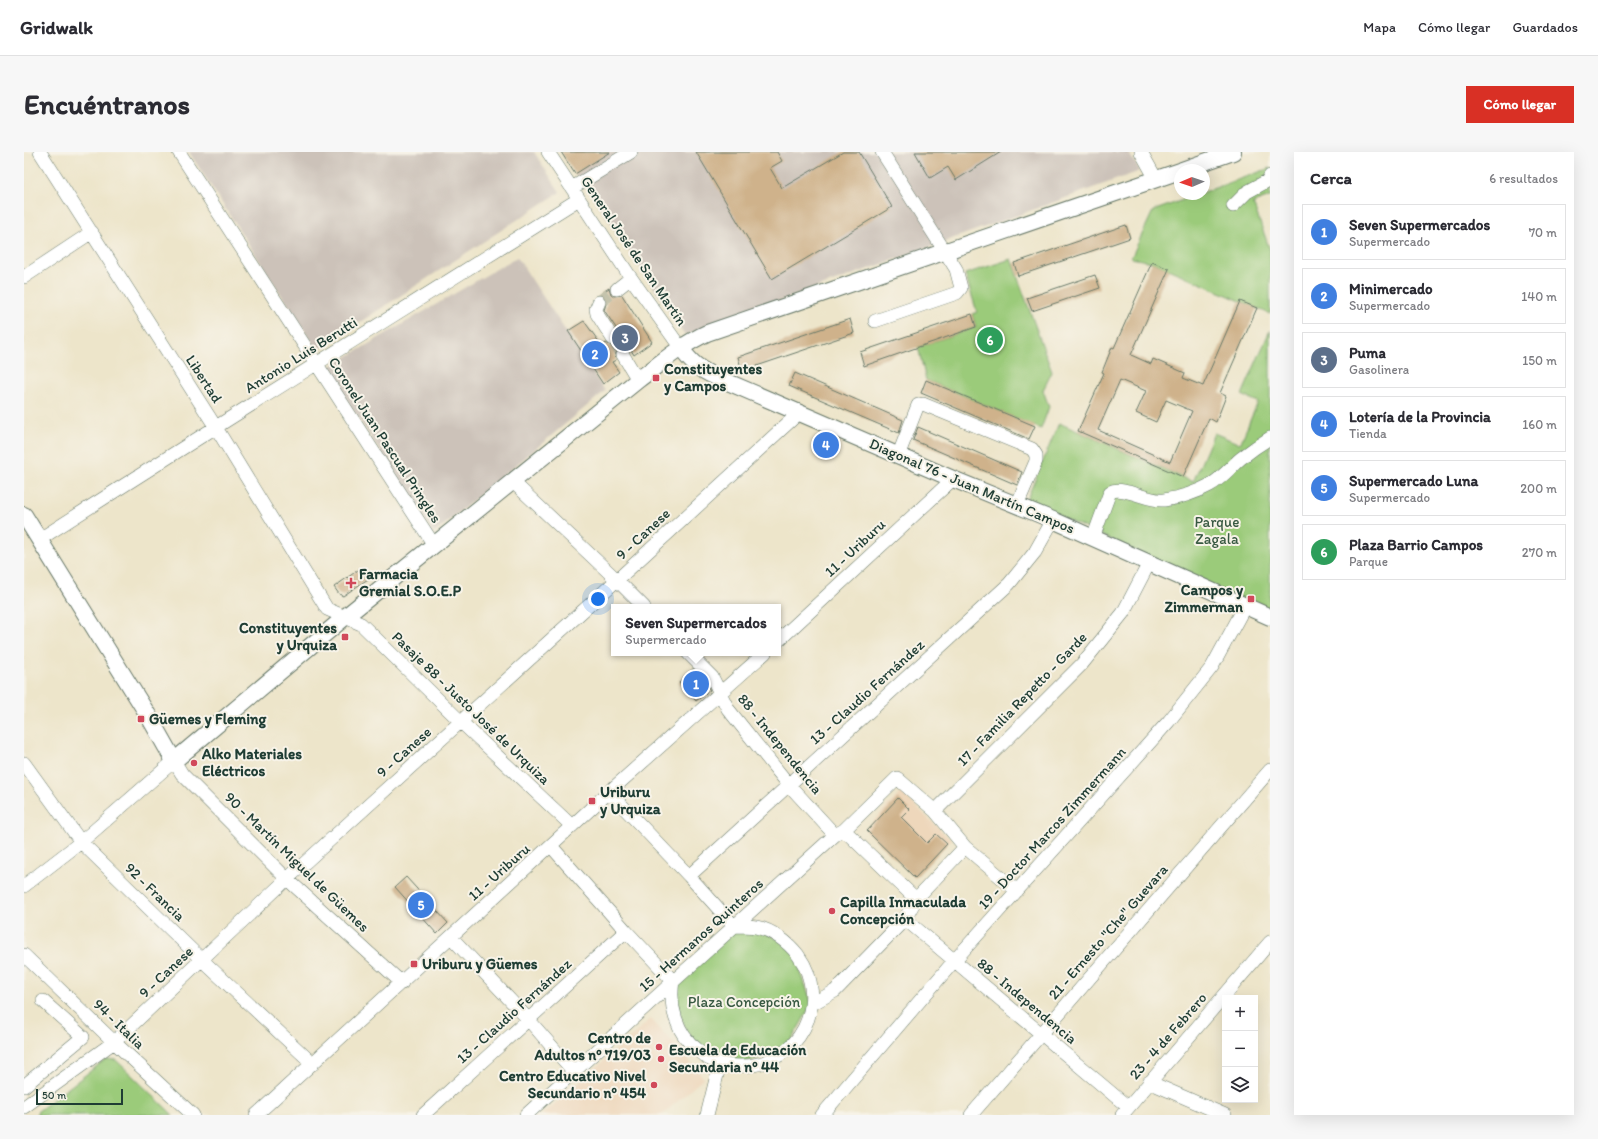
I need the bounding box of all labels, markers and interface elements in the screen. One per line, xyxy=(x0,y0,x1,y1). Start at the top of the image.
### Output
text: Gridwalk xyxy=(20,16,93,39)
text: Mapa xyxy=(1363,19,1396,36)
text: Cómo llegar xyxy=(1418,19,1490,36)
text: Guardados xyxy=(1512,19,1578,36)
button: Cómo llegar xyxy=(1466,86,1574,123)
text: Encuéntranos xyxy=(24,87,190,121)
north arrow xyxy=(1174,164,1210,200)
text: Cerca xyxy=(1310,168,1352,188)
text: 6 resultados xyxy=(1489,171,1558,186)
street label: General José de San Martín xyxy=(577,173,691,330)
text: Seven Supermercados xyxy=(1349,216,1490,234)
text: 1 xyxy=(1321,225,1327,240)
text: 70 m xyxy=(1529,225,1557,240)
text: Supermercado xyxy=(1349,234,1430,249)
text: Minimercado xyxy=(1349,280,1433,298)
text: 2 xyxy=(1321,289,1327,304)
text: 140 m xyxy=(1521,289,1557,304)
text: Supermercado xyxy=(1349,298,1430,313)
street label: Antonio Luis Berutti xyxy=(241,313,361,397)
pin: 3 xyxy=(612,323,638,353)
pin: 6 xyxy=(977,325,1003,355)
pin: 2 xyxy=(582,339,608,369)
text: Puma xyxy=(1349,344,1386,362)
street label: Libertad xyxy=(182,352,227,407)
text: 3 xyxy=(1320,353,1328,368)
text: 150 m xyxy=(1522,353,1557,368)
street label: Coronel Juan Pascual Pringles xyxy=(325,354,446,527)
place label: Constituyentes y Campos xyxy=(664,360,762,396)
text: Gasolinera xyxy=(1349,362,1409,377)
marker: Constituyentes y Campos xyxy=(651,373,661,383)
text: Lotería de la Provincia xyxy=(1349,408,1491,426)
text: 4 xyxy=(1320,417,1328,432)
text: 160 m xyxy=(1522,417,1557,432)
text: Tienda xyxy=(1349,426,1387,441)
pin: 4 xyxy=(813,430,839,460)
street label: Diagonal 76 - Juan Martín Campos xyxy=(867,434,1078,538)
text: Supermercado Luna xyxy=(1349,472,1478,490)
text: 5 xyxy=(1321,481,1327,496)
text: 200 m xyxy=(1520,481,1557,496)
text: Supermercado xyxy=(1349,490,1430,505)
street label: 9 - Canese xyxy=(612,504,674,564)
park label: Parque Zagala xyxy=(1195,513,1239,548)
street label: 11 - Uriburu xyxy=(821,515,890,581)
text: Plaza Barrio Campos xyxy=(1349,536,1483,554)
text: 6 xyxy=(1321,545,1327,560)
text: 270 m xyxy=(1522,545,1557,560)
text: Parque xyxy=(1349,554,1388,569)
place label: Farmacia Gremial S.O.E.P xyxy=(359,565,462,600)
marker: Farmacia Gremial S.O.E.P xyxy=(346,578,356,588)
place label: Campos y Zimmerman xyxy=(1164,581,1244,616)
your location xyxy=(588,589,608,609)
marker: Campos y Zimmerman xyxy=(1246,594,1256,604)
popup xyxy=(611,604,781,656)
text: Seven Supermercados xyxy=(625,614,767,632)
place label: Constituyentes y Urquiza xyxy=(239,619,337,655)
street label: Pasaje 88 - Justo José de Urquiza xyxy=(388,628,554,789)
street label: 17 - Familia Repetto - Garde xyxy=(953,628,1091,770)
marker: Constituyentes y Urquiza xyxy=(340,632,350,642)
text: Supermercado xyxy=(625,632,707,647)
street label: 13 - Claudio Fernández xyxy=(806,636,928,748)
pin: 1 xyxy=(683,669,709,699)
street label: 88 - Independencia xyxy=(734,690,826,798)
place label: Güemes y Fleming xyxy=(149,710,267,729)
marker: Güemes y Fleming xyxy=(136,714,146,724)
street label: 9 - Canese xyxy=(373,723,435,781)
street label: 19 - Doctor Marcos Zimmermann xyxy=(974,743,1130,913)
place label: Alko Materiales Eléctricos xyxy=(201,745,302,780)
marker: Alko Materiales Eléctricos xyxy=(189,758,199,768)
place label: Uriburu y Urquiza xyxy=(600,783,661,819)
street label: 90 - Martín Miguel de Güemes xyxy=(221,788,373,936)
marker: Uriburu y Urquiza xyxy=(587,796,597,806)
street label: 11 - Uriburu xyxy=(464,839,534,904)
street label: 92 - Francia xyxy=(121,859,189,925)
street label: 21 - Ernesto "Che" Guevara xyxy=(1044,861,1172,1003)
street label: 15 - Hermanos Quinteros xyxy=(635,874,767,996)
pin: 5 xyxy=(408,890,434,920)
place label: Capilla Inmaculada Concepción xyxy=(840,893,966,929)
marker: Capilla Inmaculada Concepción xyxy=(827,906,837,916)
street label: 9 - Canese xyxy=(135,942,197,1002)
street label: 88 - Independencia xyxy=(974,954,1081,1048)
place label: Uriburu y Güemes xyxy=(422,955,538,974)
street label: 13 - Claudio Fernández xyxy=(453,955,575,1067)
marker: Uriburu y Güemes xyxy=(409,959,419,969)
street label: 23 - 4 de Febrero xyxy=(1125,989,1211,1083)
park label: Plaza Concepción xyxy=(688,993,801,1011)
street label: 94 - Italia xyxy=(90,995,149,1053)
map controls xyxy=(1222,995,1258,1103)
button: + xyxy=(1222,995,1258,1031)
place label: Centro de Adultos nº 719/03 xyxy=(534,1029,651,1064)
button: − xyxy=(1222,1031,1258,1067)
place label: Escuela de Educación Secundaria nº 44 xyxy=(669,1041,807,1076)
marker: Centro de Adultos nº 719/03 xyxy=(654,1042,664,1052)
marker: Escuela de Educación Secundaria nº 44 xyxy=(656,1054,666,1064)
place label: Centro Educativo Nivel Secundario nº 454 xyxy=(499,1067,647,1102)
button: layers xyxy=(1222,1067,1258,1103)
marker: Centro Educativo Nivel Secundario nº 454 xyxy=(649,1080,659,1090)
scale bar xyxy=(36,1087,123,1106)
text: 50 m xyxy=(42,1089,66,1102)

